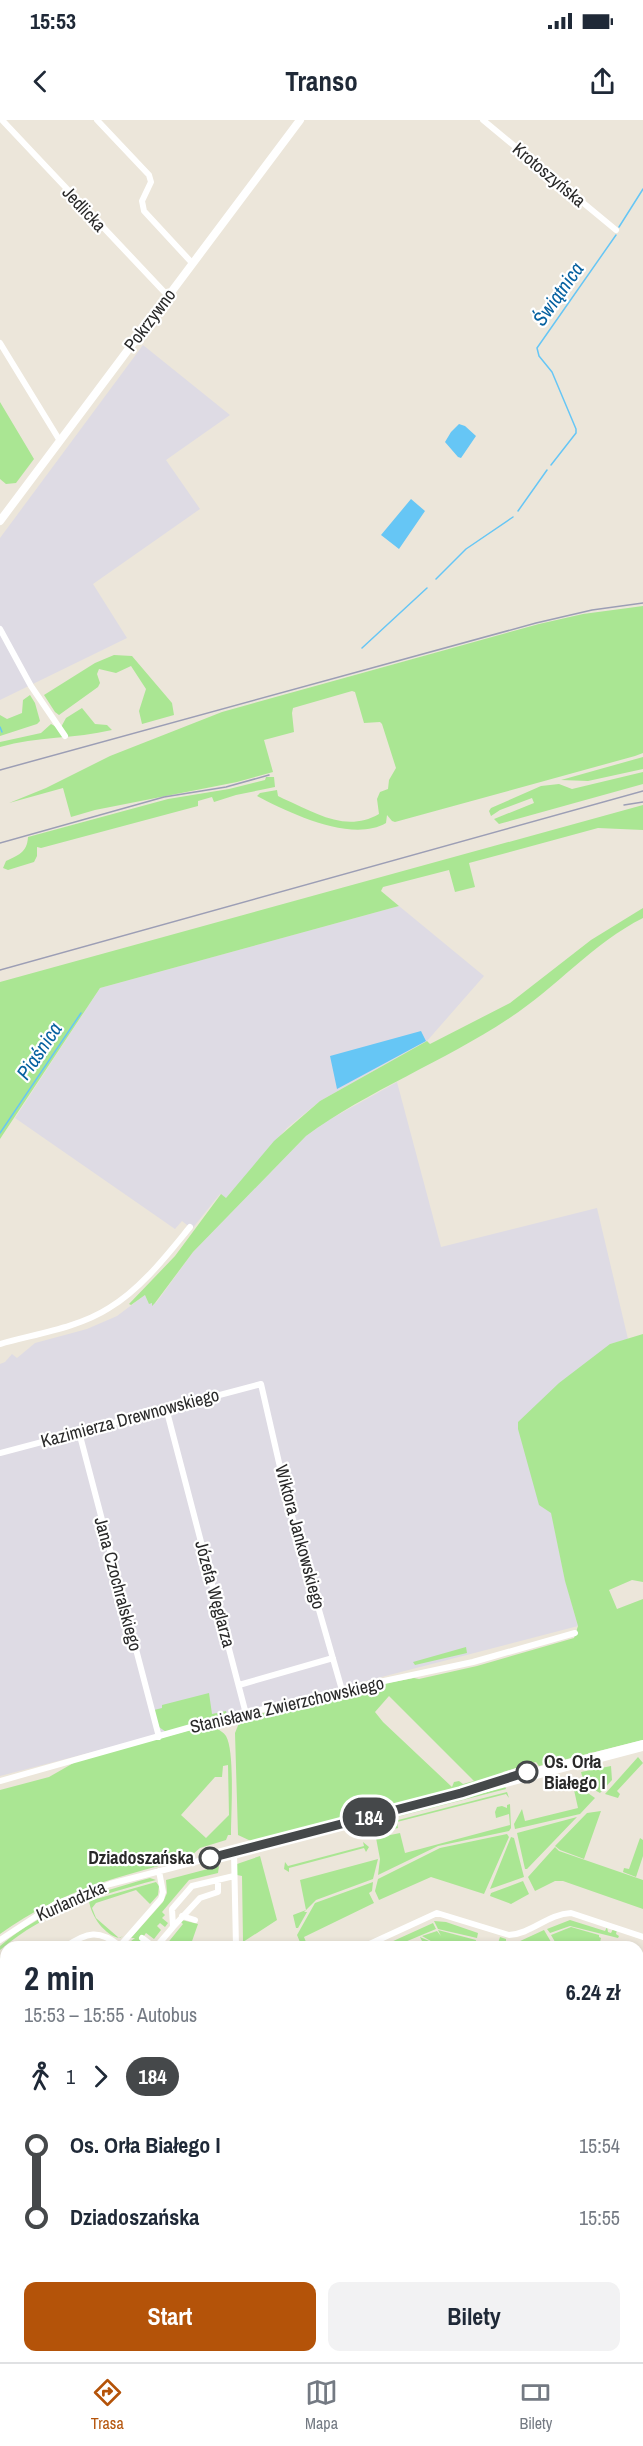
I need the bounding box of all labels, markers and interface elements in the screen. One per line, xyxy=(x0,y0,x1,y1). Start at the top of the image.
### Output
text: 15:53 xyxy=(30,6,76,36)
text: Transo xyxy=(285,63,358,99)
icon: back xyxy=(24,65,57,98)
icon: share xyxy=(586,65,619,98)
street label: Krotoszyńska xyxy=(507,137,591,213)
street label: Jedlicka xyxy=(57,180,112,237)
water label: Świątnica xyxy=(526,256,589,331)
street label: Pokrzywno xyxy=(118,283,181,356)
water label: Piaśnica xyxy=(10,1017,68,1085)
street label: Kazimierza Drewnowskiego xyxy=(38,1382,222,1453)
street label: Wiktora Jankowskiego xyxy=(269,1462,332,1612)
street label: Jana Czochralskiego xyxy=(89,1514,148,1654)
street label: Józefa Węglarza xyxy=(189,1538,242,1650)
street label: Stanisława Zwierzchowskiego xyxy=(187,1670,386,1739)
place label: Os. Orła Białego I xyxy=(544,1749,606,1795)
marker: Os. Orła Białego I xyxy=(516,1761,538,1783)
line badge: 184 xyxy=(334,1798,404,1836)
text: 184 xyxy=(355,1803,383,1832)
place label: Dziadoszańska xyxy=(88,1845,195,1870)
marker: Dziadoszańska xyxy=(199,1847,221,1869)
street label: Kurlandzka xyxy=(32,1874,110,1927)
text: 2 min xyxy=(24,1956,95,2000)
text: 6.24 zł xyxy=(566,1977,620,2007)
text: 15:53 – 15:55 · Autobus xyxy=(24,2001,197,2028)
icon: walk xyxy=(24,2060,57,2093)
icon: forward xyxy=(84,2060,117,2093)
text: 184 xyxy=(138,2062,167,2091)
text: 1 xyxy=(66,2063,75,2090)
text: Os. Orła Białego I xyxy=(70,2130,220,2160)
text: 15:54 xyxy=(579,2132,620,2159)
text: Dziadoszańska xyxy=(70,2202,199,2232)
text: 15:55 xyxy=(579,2204,620,2231)
button: Start xyxy=(24,2282,316,2351)
button: Bilety xyxy=(328,2282,620,2351)
tab: Trasa xyxy=(91,2376,124,2434)
tab: Mapa xyxy=(305,2376,338,2434)
tab: Bilety xyxy=(519,2376,552,2434)

